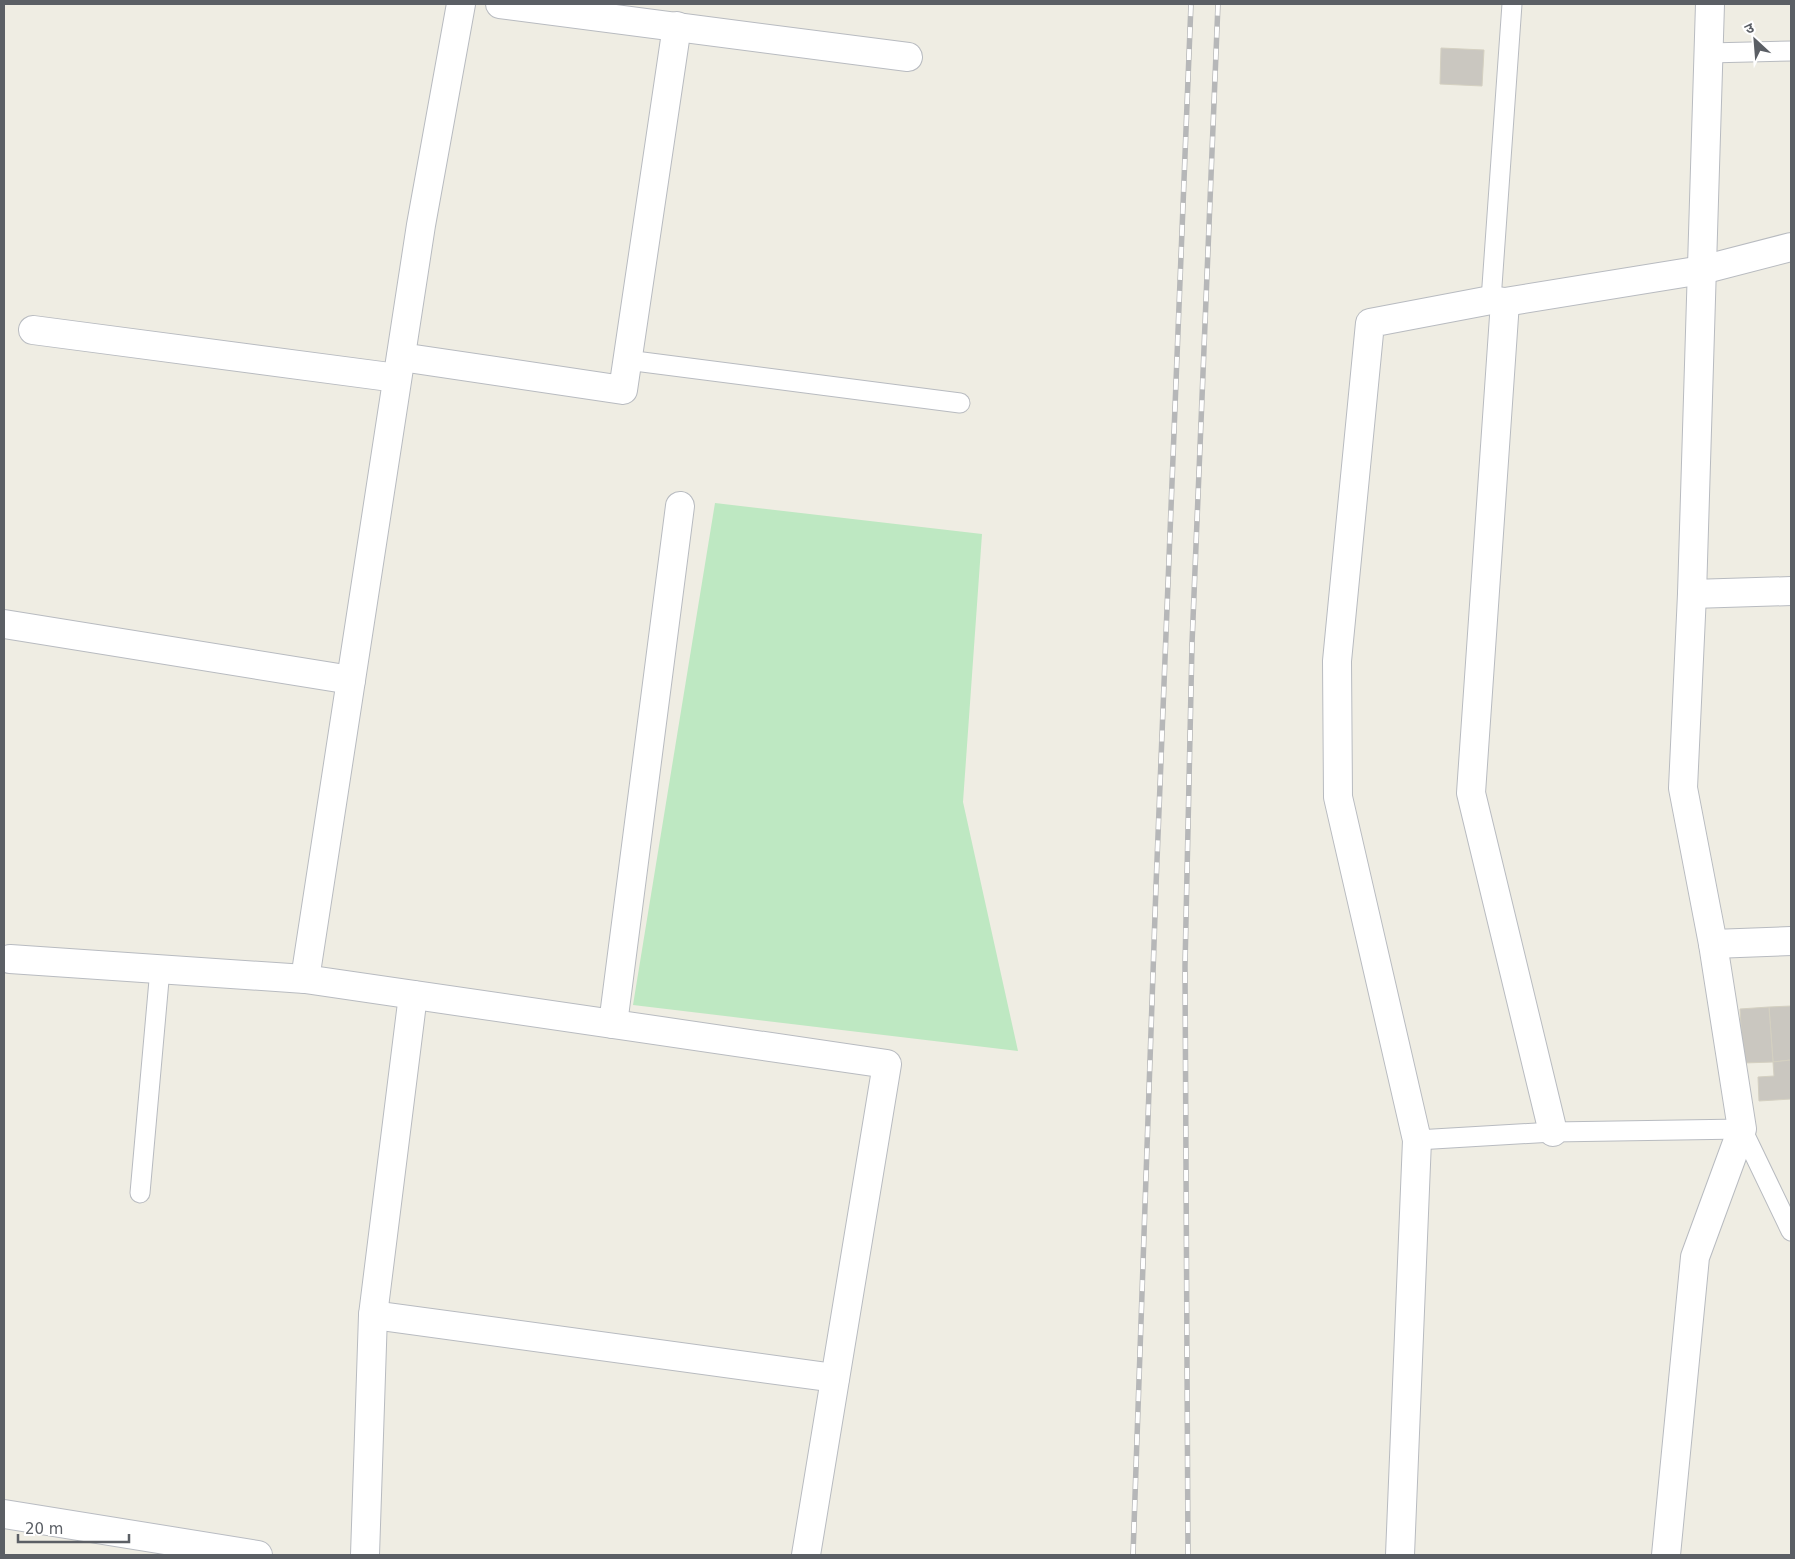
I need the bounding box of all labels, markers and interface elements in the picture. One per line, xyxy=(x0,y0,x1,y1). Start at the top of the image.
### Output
north arrow xyxy=(1730,15,1780,65)
text: उ xyxy=(1742,19,1757,37)
scale bar xyxy=(18,1512,129,1544)
text: 20 m xyxy=(25,1520,63,1538)

